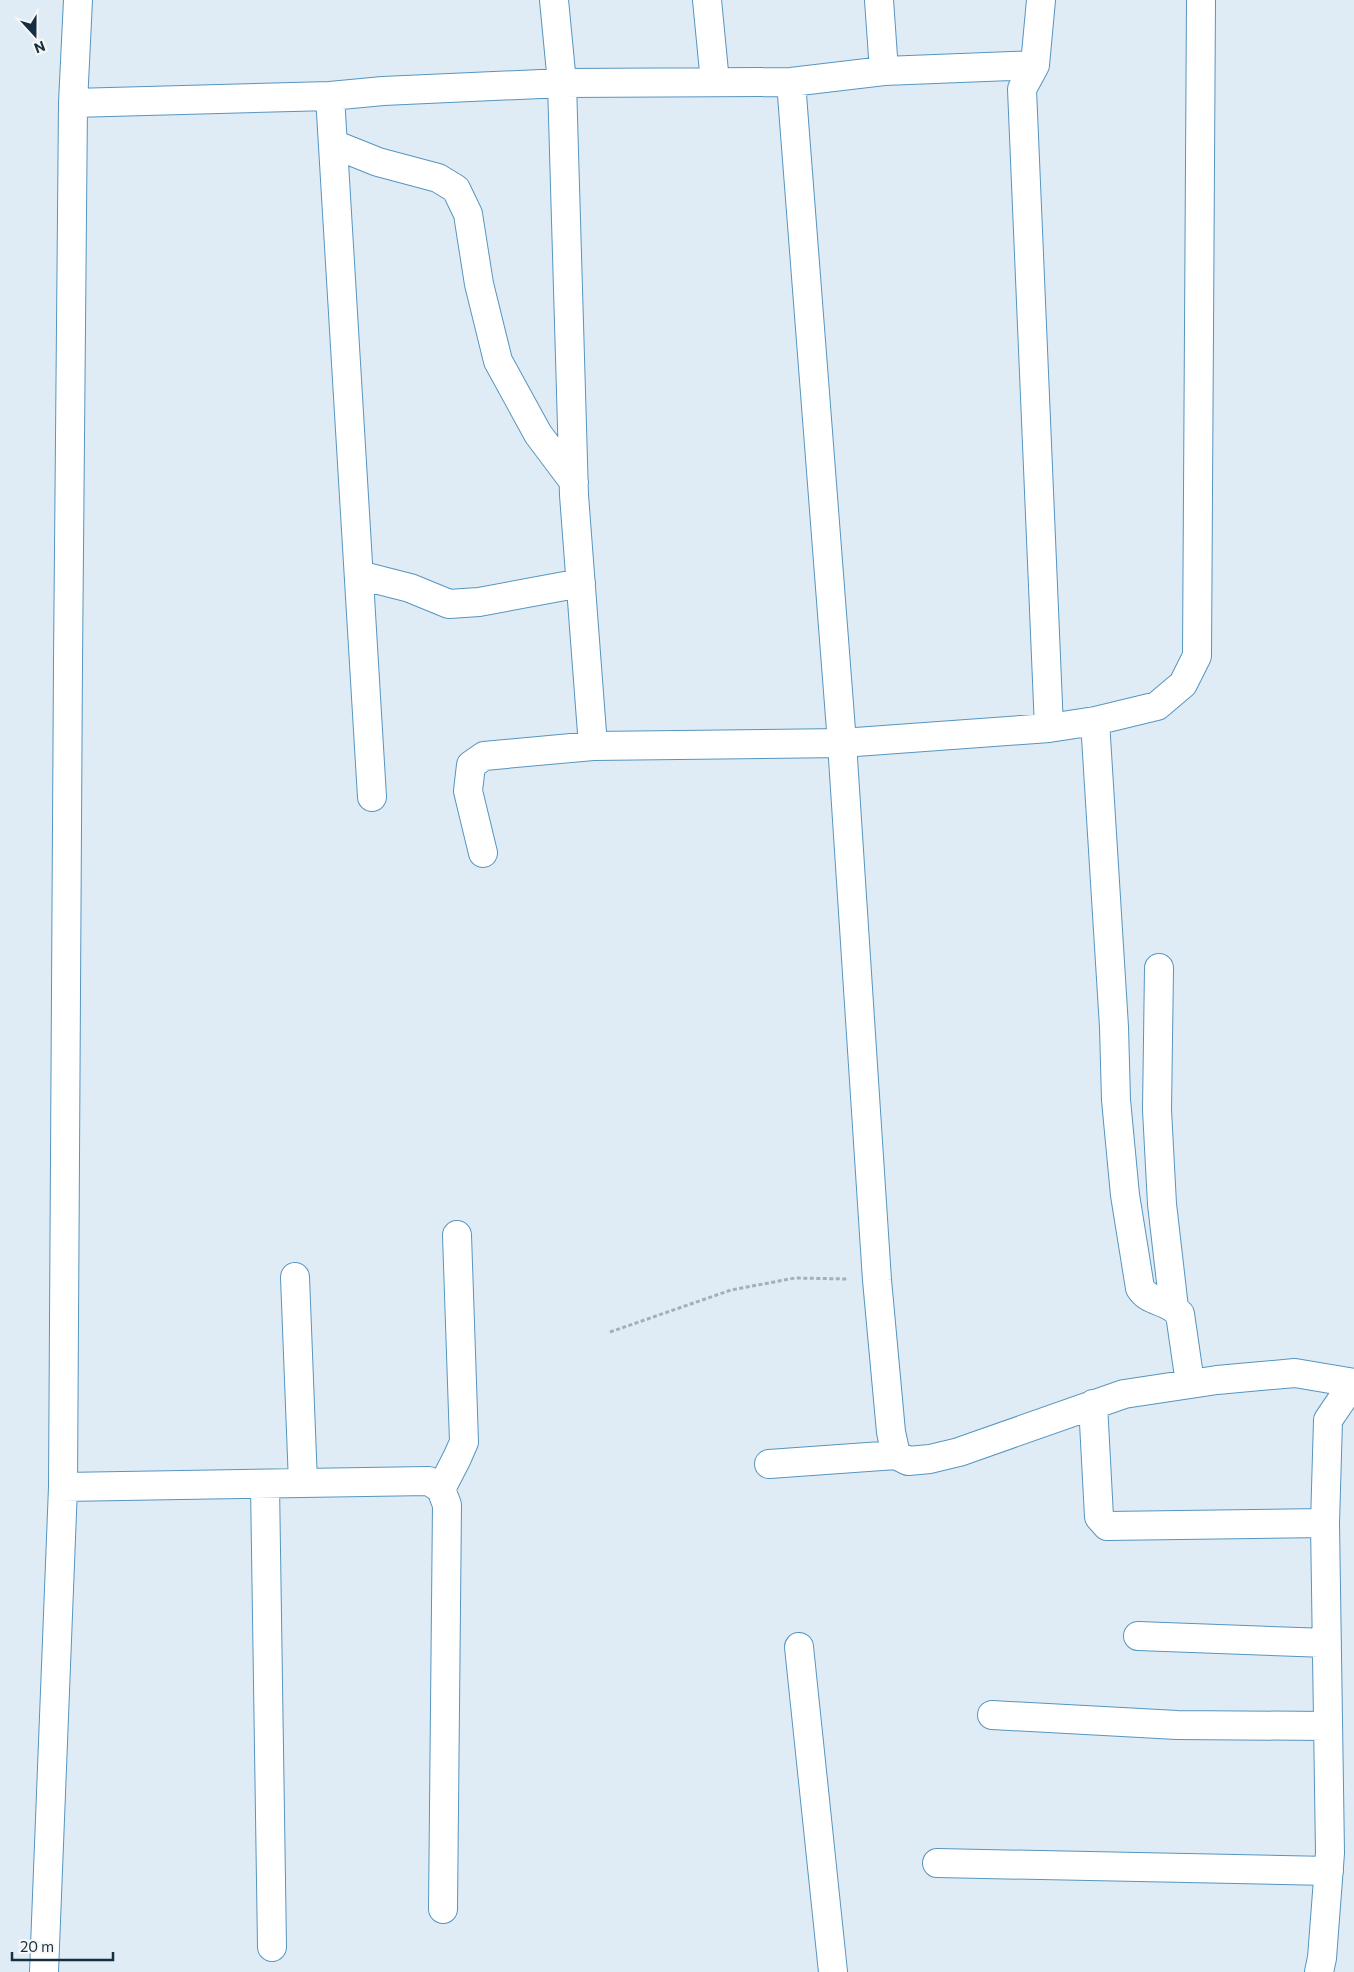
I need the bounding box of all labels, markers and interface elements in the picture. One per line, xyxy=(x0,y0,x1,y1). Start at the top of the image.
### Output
north arrow xyxy=(10,10,60,60)
text: N xyxy=(32,38,48,57)
scale bar xyxy=(12,1930,114,1962)
text: 20 m xyxy=(20,1937,54,1955)

